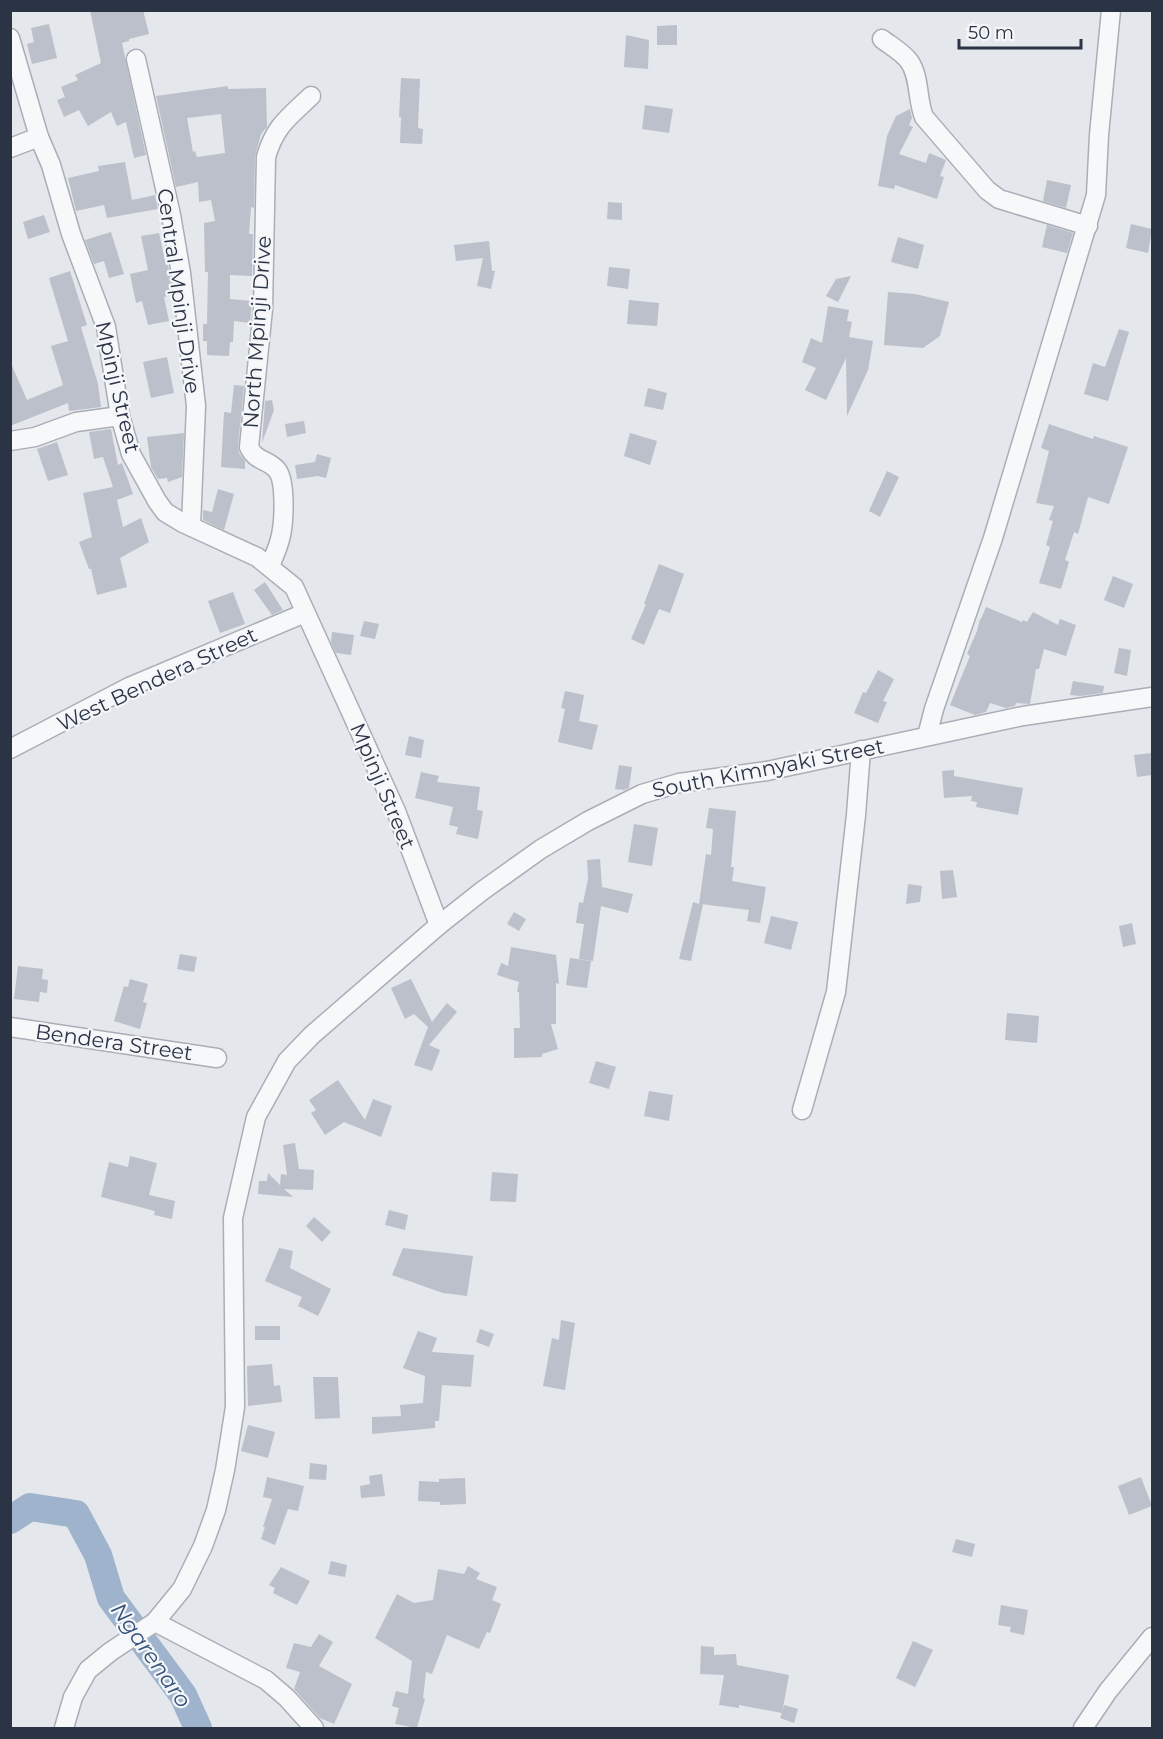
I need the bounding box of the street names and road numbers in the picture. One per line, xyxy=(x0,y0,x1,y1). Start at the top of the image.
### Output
street label: Central Mpinji Drive xyxy=(152,187,206,395)
street label: North Mpinji Drive xyxy=(238,235,276,429)
street label: Mpinji Street xyxy=(91,319,145,455)
street label: West Bendera Street xyxy=(53,622,261,736)
street label: Mpinji Street xyxy=(345,719,421,853)
street label: South Kimnyaki Street xyxy=(650,733,886,803)
street label: Bendera Street xyxy=(34,1019,194,1065)

